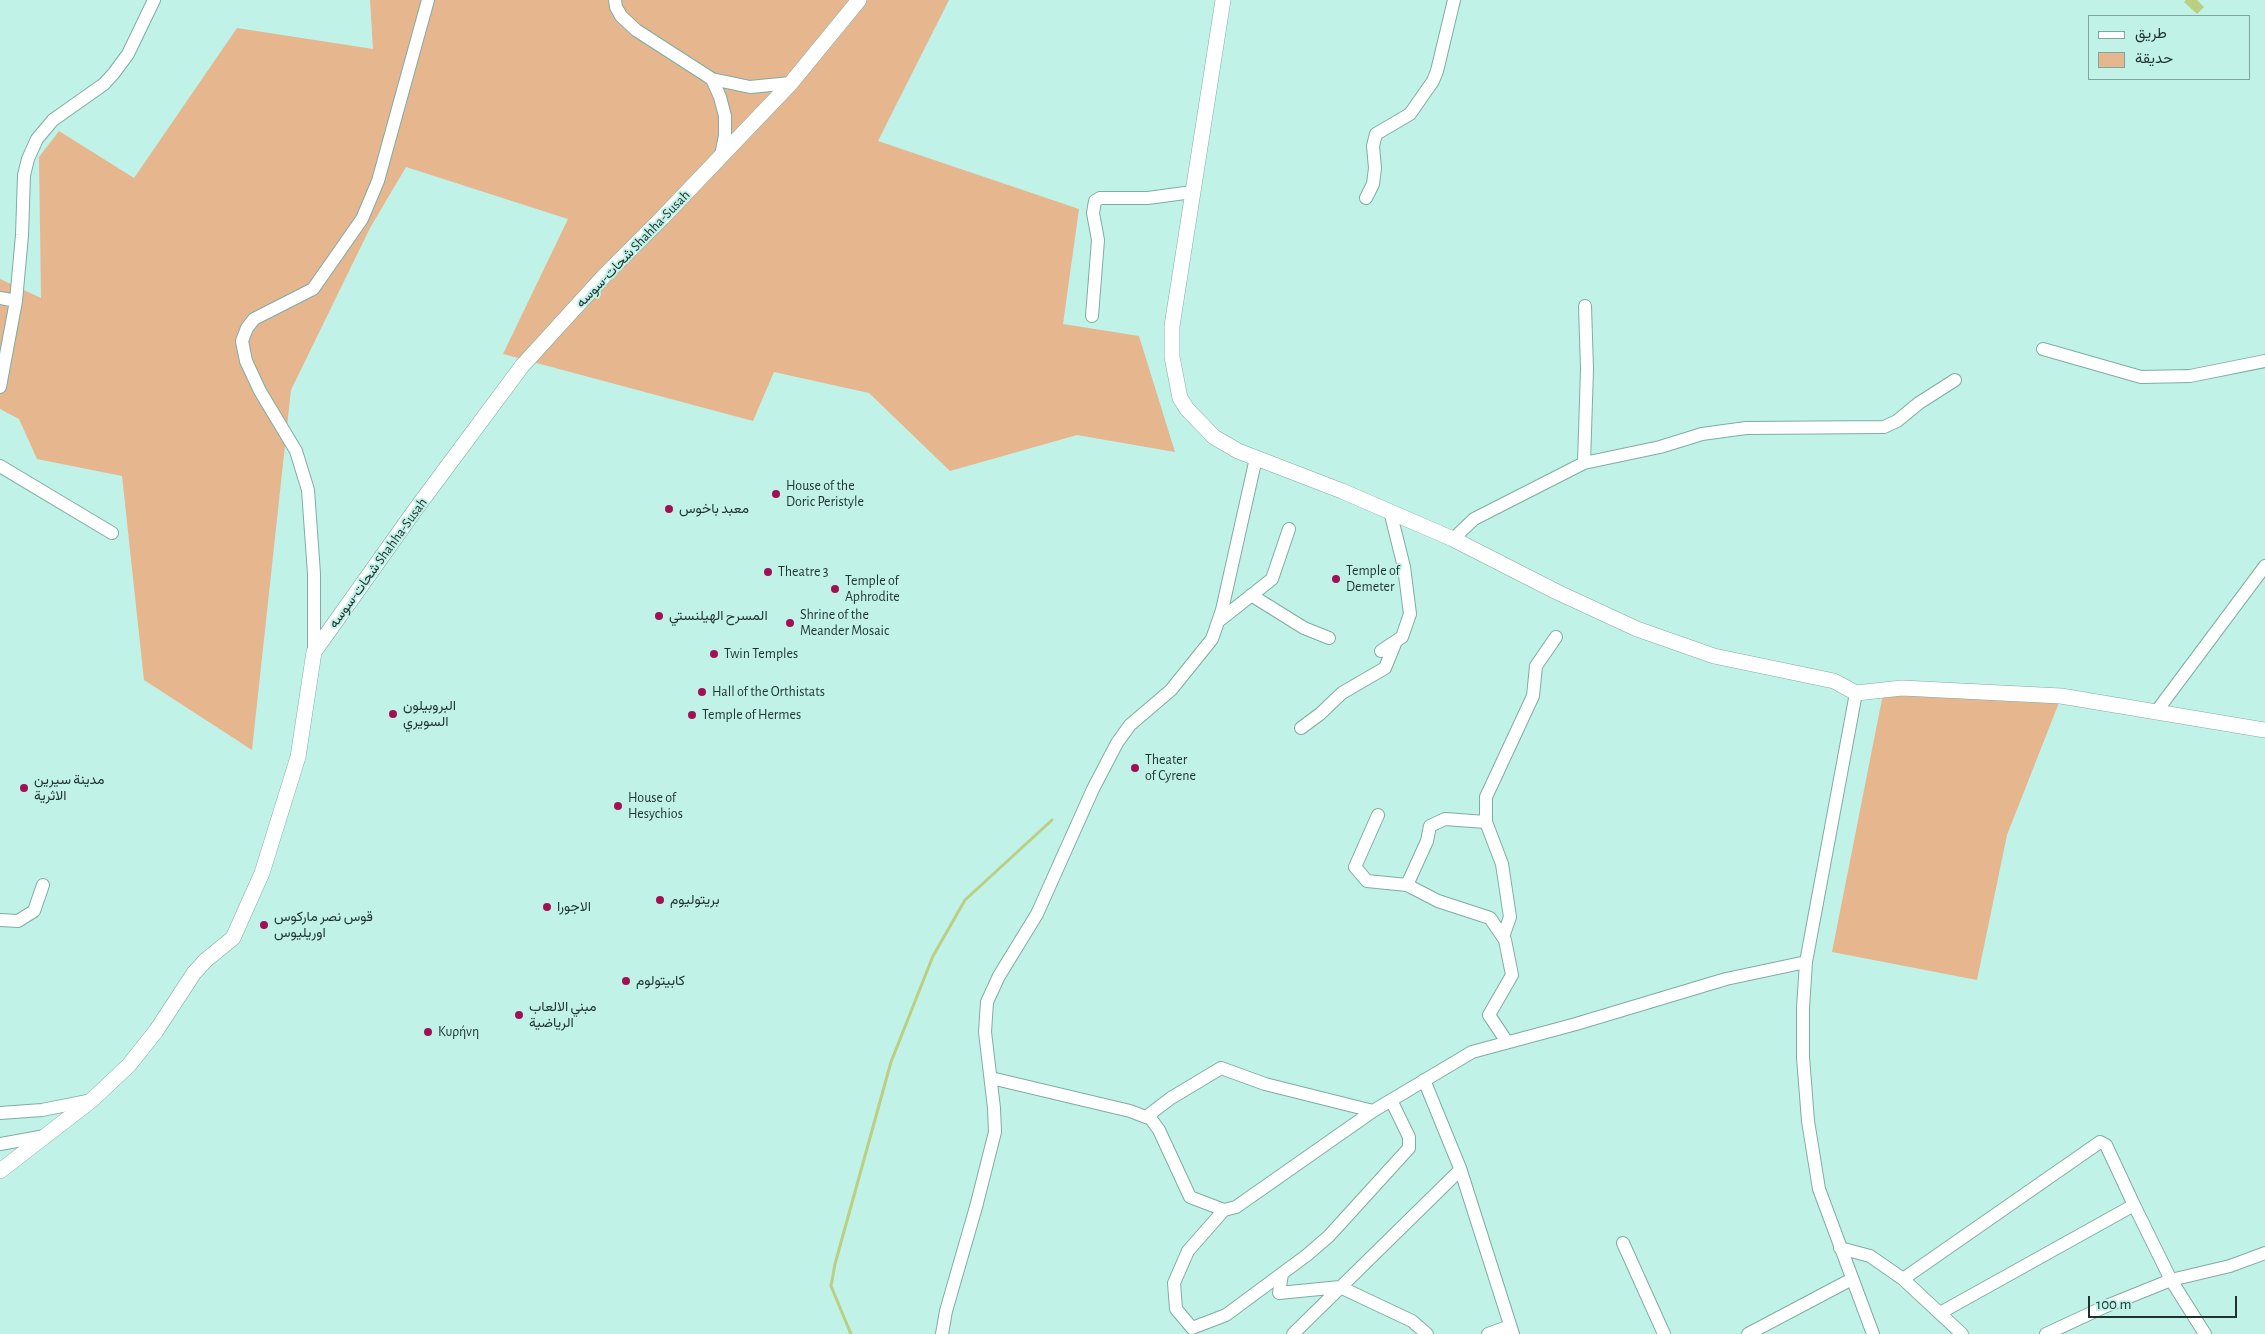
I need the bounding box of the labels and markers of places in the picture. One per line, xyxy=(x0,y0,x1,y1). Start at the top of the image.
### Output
place label: House of the Doric Peristyle xyxy=(786,478,864,511)
marker: House of the Doric Peristyle xyxy=(770,488,782,500)
place label: معبد باخوس xyxy=(679,501,749,517)
marker: معبد باخوس xyxy=(663,503,675,515)
place label: Temple of Demeter xyxy=(1346,563,1400,596)
place label: Theatre 3 xyxy=(778,564,828,580)
marker: Theatre 3 xyxy=(762,566,774,578)
place label: Temple of Aphrodite xyxy=(845,573,900,606)
marker: Temple of Demeter xyxy=(1330,573,1342,585)
marker: Temple of Aphrodite xyxy=(829,583,841,595)
place label: Shrine of the Meander Mosaic xyxy=(800,607,889,640)
place label: المسرح الهيلنستي xyxy=(669,608,768,624)
marker: المسرح الهيلنستي xyxy=(653,610,665,622)
marker: Shrine of the Meander Mosaic xyxy=(784,617,796,629)
place label: Twin Temples xyxy=(724,646,798,662)
marker: Twin Temples xyxy=(708,648,720,660)
place label: Hall of the Orthistats xyxy=(712,684,825,700)
marker: Hall of the Orthistats xyxy=(696,686,708,698)
place label: البروبيلون السويري xyxy=(403,698,456,730)
place label: Temple of Hermes xyxy=(702,707,801,723)
marker: البروبيلون السويري xyxy=(387,708,399,720)
marker: Temple of Hermes xyxy=(686,709,698,721)
place label: Theater of Cyrene xyxy=(1145,752,1196,784)
marker: Theater of Cyrene xyxy=(1129,762,1141,774)
place label: مدينة سيرين الاثرية xyxy=(34,772,104,804)
marker: مدينة سيرين الاثرية xyxy=(18,782,30,794)
place label: House of Hesychios xyxy=(628,790,683,822)
marker: House of Hesychios xyxy=(612,800,624,812)
place label: بريتوليوم xyxy=(670,892,720,908)
marker: بريتوليوم xyxy=(654,894,666,906)
place label: الاجورا xyxy=(557,899,591,915)
marker: الاجورا xyxy=(541,901,553,913)
place label: قوس نصر ماركوس اوريليوس xyxy=(274,909,373,942)
marker: قوس نصر ماركوس اوريليوس xyxy=(258,919,270,931)
place label: كابيتولوم xyxy=(636,973,685,989)
marker: كابيتولوم xyxy=(620,975,632,987)
place label: مبني الالعاب الرياضية xyxy=(529,999,597,1032)
marker: مبني الالعاب الرياضية xyxy=(513,1009,525,1021)
place label: Κυρήνη xyxy=(438,1024,479,1040)
marker: Κυρήνη xyxy=(422,1026,434,1038)

